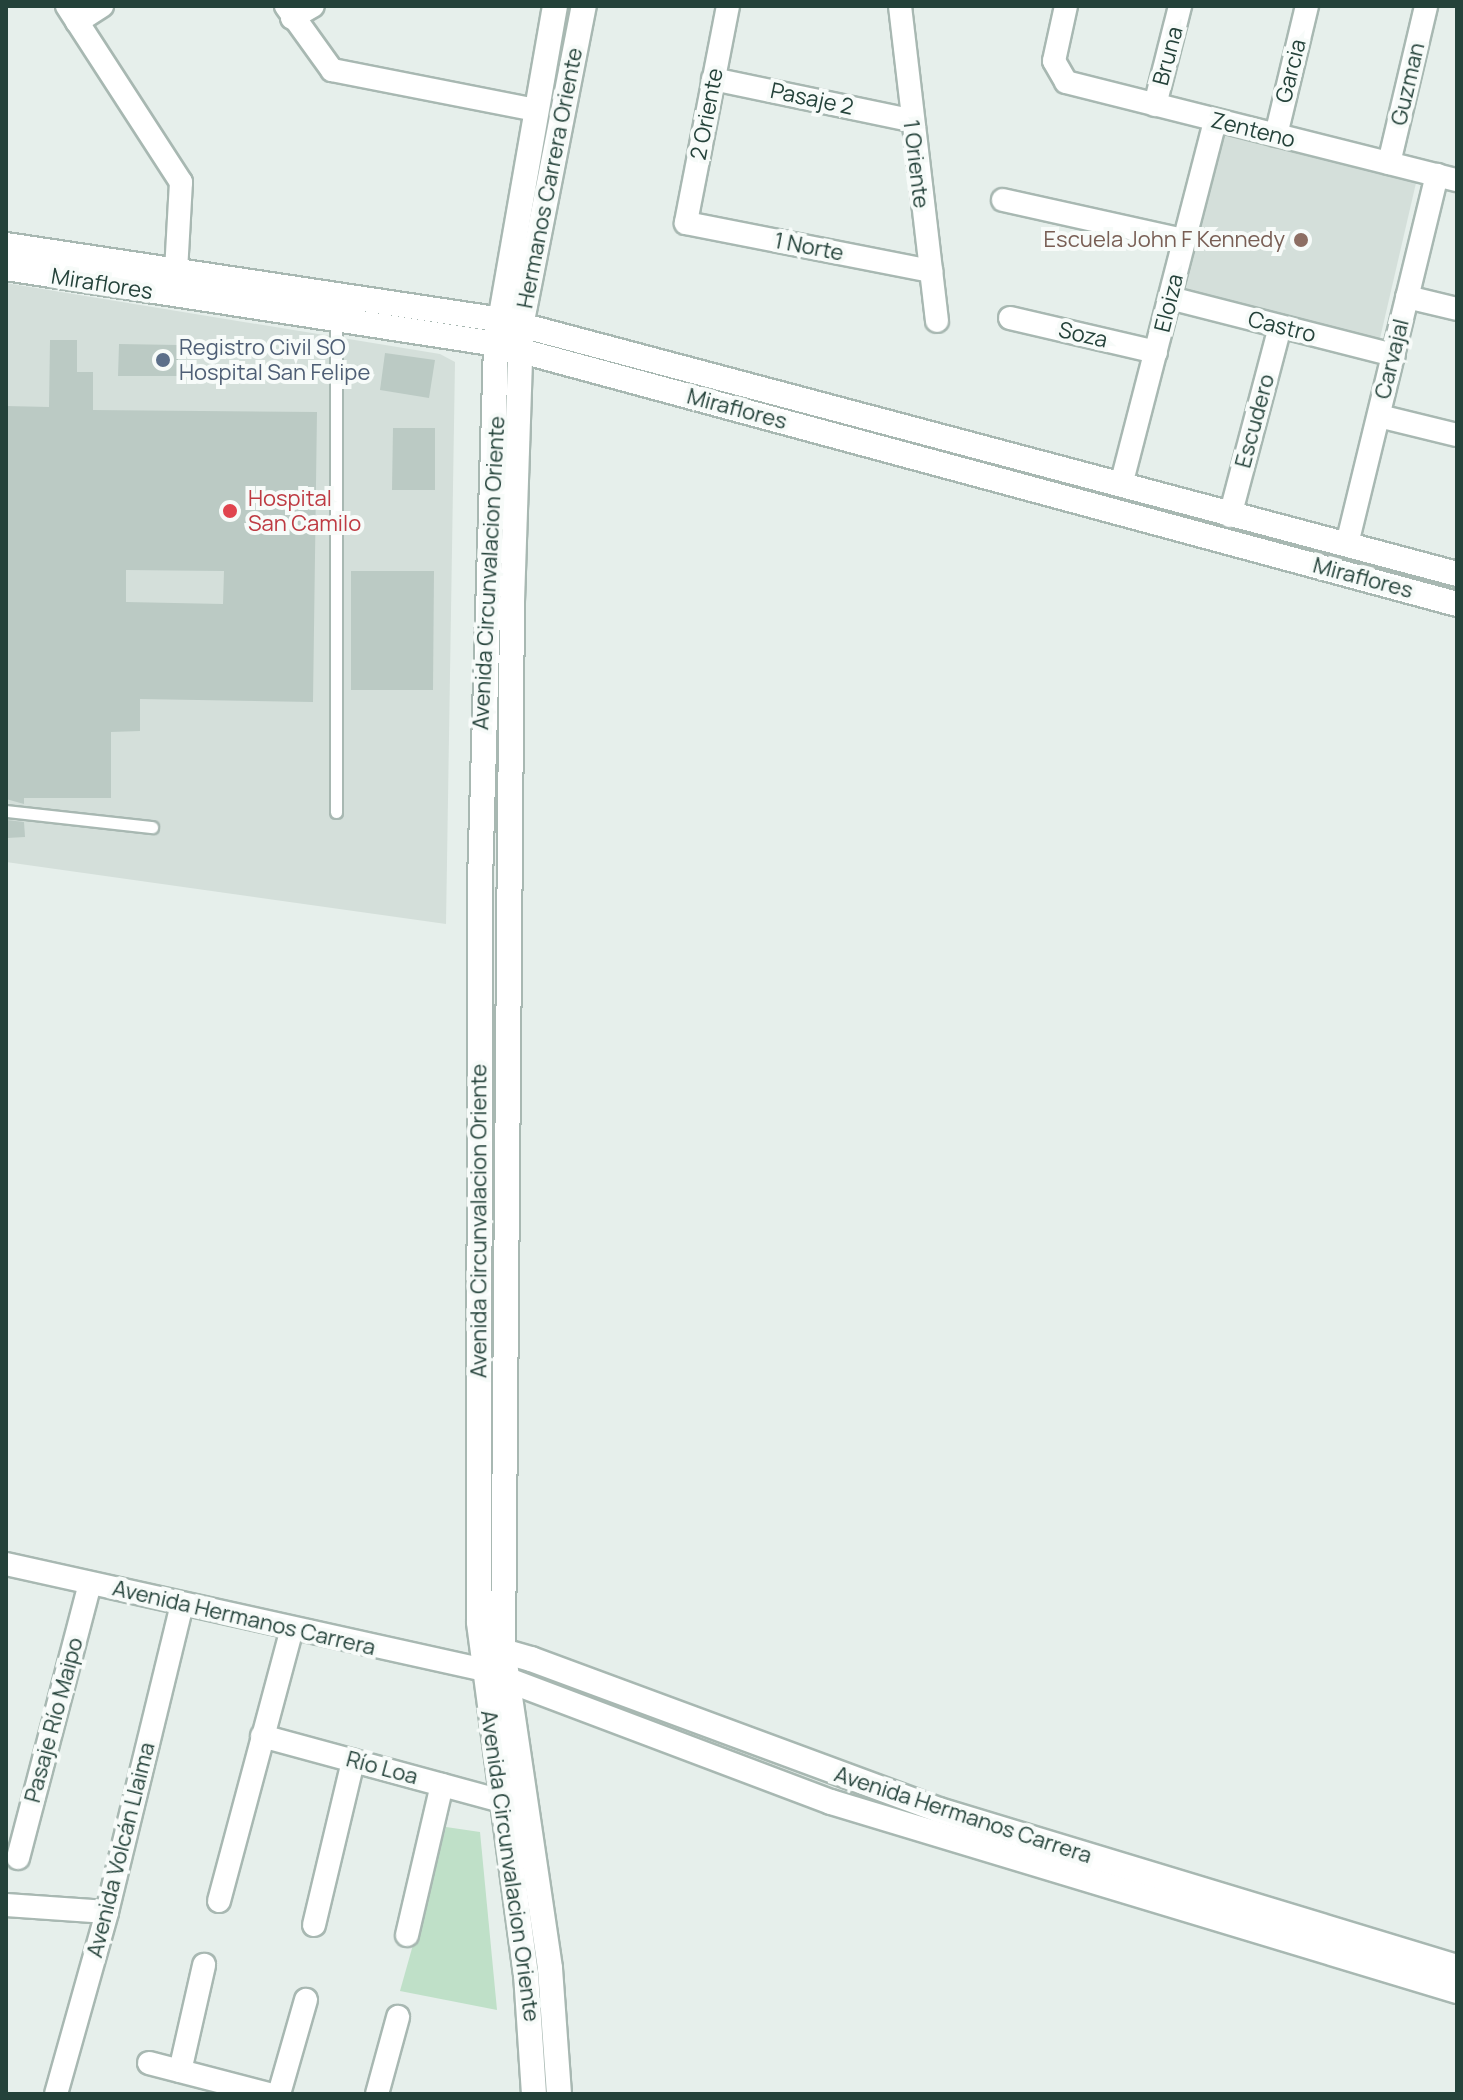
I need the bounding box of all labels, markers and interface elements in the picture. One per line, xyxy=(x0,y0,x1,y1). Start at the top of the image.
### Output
street label: Bruna xyxy=(1148,24,1188,88)
street label: Garcia xyxy=(1270,36,1312,106)
street label: Guzman xyxy=(1386,40,1430,128)
street label: Hermanos Carrera Oriente xyxy=(512,45,588,311)
street label: 2 Oriente xyxy=(685,66,729,162)
street label: Pasaje 2 xyxy=(768,77,856,121)
street label: Zenteno xyxy=(1208,107,1298,153)
street label: 1 Oriente xyxy=(897,118,935,210)
street label: 1 Norte xyxy=(772,227,846,267)
place label: Escuela John F Kennedy xyxy=(1044,227,1285,253)
marker: Escuela John F Kennedy xyxy=(1292,231,1310,249)
street label: Miraflores xyxy=(49,263,155,305)
street label: Eloiza xyxy=(1149,271,1189,335)
street label: Castro xyxy=(1245,306,1319,348)
street label: Carvajal xyxy=(1369,316,1415,402)
street label: Soza xyxy=(1056,317,1110,353)
place label: Registro Civil SO Hospital San Felipe xyxy=(179,334,370,386)
marker: Registro Civil SO Hospital San Felipe xyxy=(154,351,172,369)
street label: Escudero xyxy=(1230,371,1280,471)
street label: Miraflores xyxy=(684,383,790,435)
street label: Avenida Circunvalacion Oriente xyxy=(468,415,510,731)
place label: Hospital San Camilo xyxy=(248,485,361,536)
marker: Hospital San Camilo xyxy=(219,500,241,522)
street label: Miraflores xyxy=(1310,552,1416,604)
street label: Avenida Circunvalacion Oriente xyxy=(466,1064,492,1378)
street label: Avenida Hermanos Carrera xyxy=(110,1575,378,1661)
street label: Pasaje Río Maipo xyxy=(19,1635,89,1805)
street label: Avenida Circunvalacion Oriente xyxy=(475,1708,545,2024)
street label: Avenida Volcán Llaima xyxy=(81,1740,161,1960)
street label: Río Loa xyxy=(343,1746,421,1790)
street label: Avenida Hermanos Carrera xyxy=(831,1761,1095,1869)

